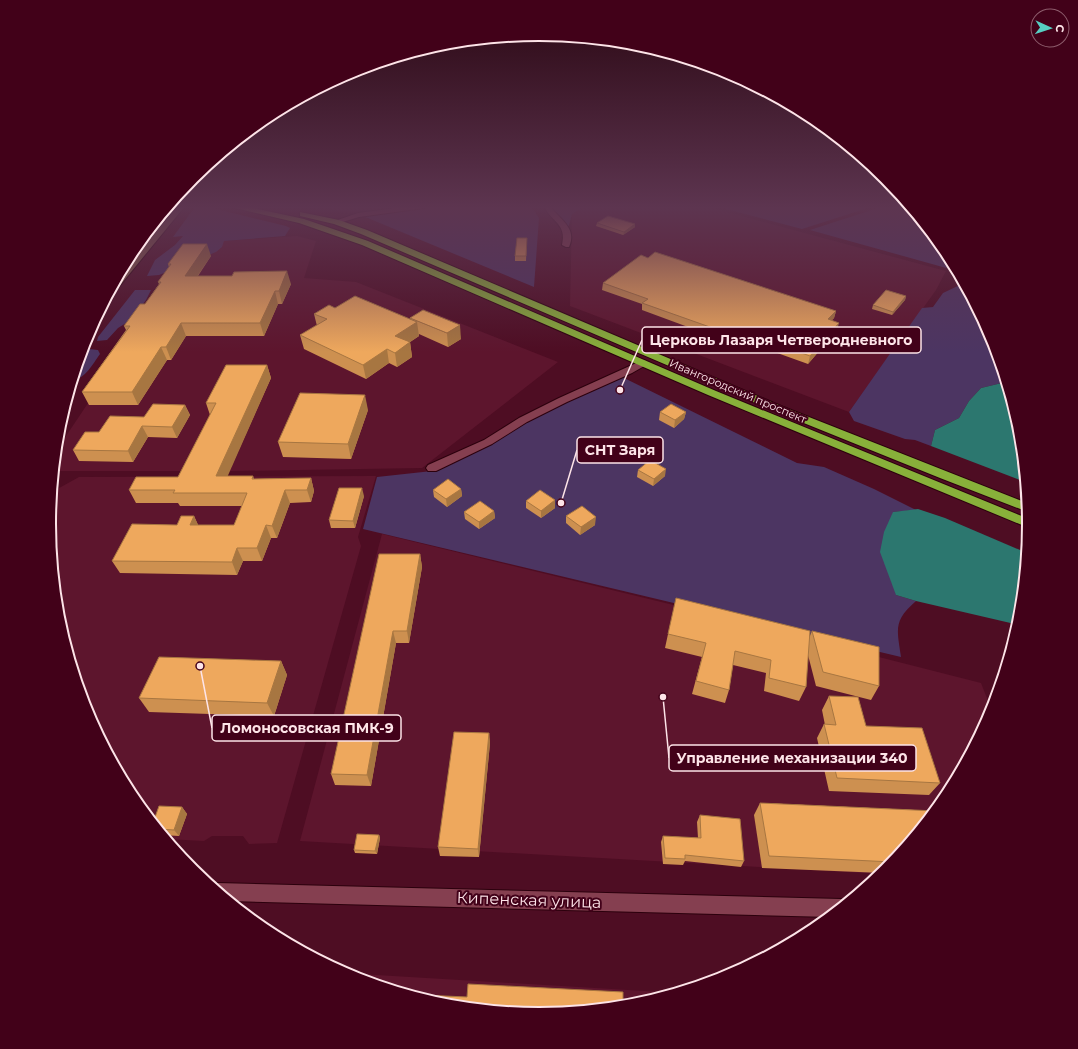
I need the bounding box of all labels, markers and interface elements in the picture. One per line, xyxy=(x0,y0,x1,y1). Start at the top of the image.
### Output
north arrow xyxy=(1030,8,1070,48)
text: С xyxy=(1053,24,1067,33)
callout: Церковь Лазаря Четверодневного xyxy=(642,327,921,353)
text: Церковь Лазаря Четверодневного xyxy=(650,331,912,349)
street label: Ивангородский проспект xyxy=(667,356,809,427)
callout: СНТ Заря xyxy=(577,437,663,463)
text: СНТ Заря xyxy=(585,441,655,459)
callout: Ломоносовская ПМК-9 xyxy=(212,715,401,741)
text: Ломоносовская ПМК-9 xyxy=(220,719,394,737)
callout: Управление механизации 340 xyxy=(669,745,916,771)
text: Управление механизации 340 xyxy=(677,749,907,767)
street label: Кипенская улица xyxy=(456,888,602,912)

